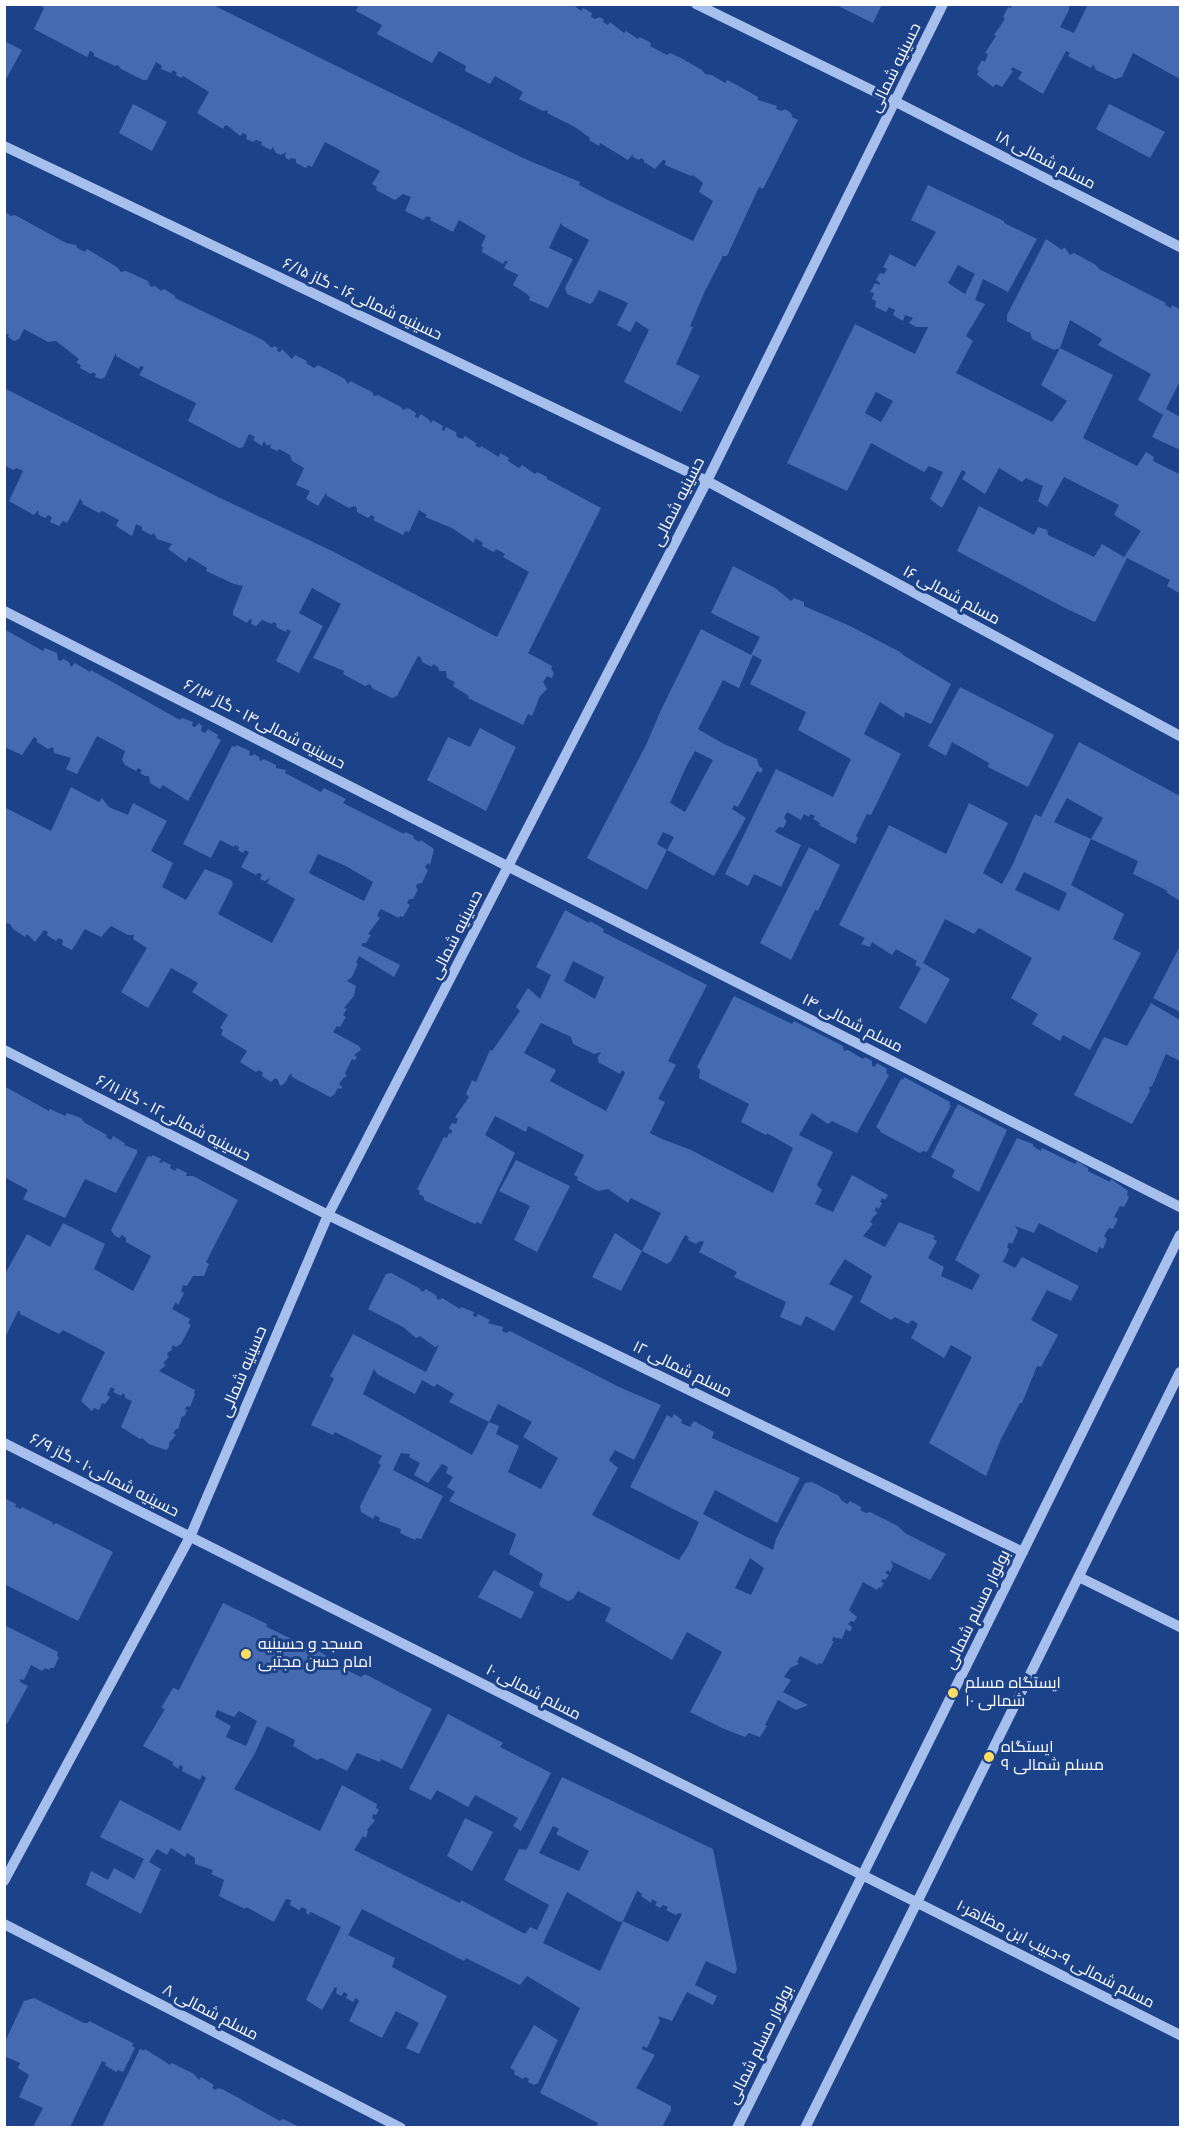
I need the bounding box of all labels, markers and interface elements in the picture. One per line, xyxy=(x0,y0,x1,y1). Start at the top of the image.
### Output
street label: حسینیه شمالی xyxy=(866,20,926,116)
street label: مسلم شمالی ۱۸ xyxy=(992,128,1098,194)
street label: حسینیه شمالی۱۶ - گاز ۶/۱۵ xyxy=(279,255,445,345)
street label: حسینیه شمالی xyxy=(648,454,710,550)
street label: مسلم شمالی ۱۶ xyxy=(899,562,1003,630)
street label: حسینیه شمالی۱۴ - گاز ۶/۱۳ xyxy=(180,676,348,774)
street label: حسینیه شمالی xyxy=(426,887,488,983)
street label: مسلم شمالی ۱۴ xyxy=(799,990,905,1058)
street label: حسینیه شمالی۱۲ - گاز ۶/۱۱ xyxy=(93,1072,253,1166)
street label: حسینیه شمالی xyxy=(216,1323,272,1421)
street label: مسلم شمالی ۱۲ xyxy=(629,1338,735,1402)
street label: حسینیه شمالی۱۰ - گاز ۶/۹ xyxy=(26,1430,182,1522)
street label: بولوار مسلم شمالی xyxy=(941,1547,1015,1673)
place label: مسجد و حسینیه امام حسن مجتبی xyxy=(258,1635,372,1673)
marker: مسجد و حسینیه امام حسن مجتبی xyxy=(239,1647,253,1661)
street label: مسلم شمالی ۱۰ xyxy=(482,1661,584,1725)
place label: ایستگاه مسلم شمالی ۱۰ xyxy=(965,1674,1061,1712)
marker: ایستگاه مسلم شمالی ۱۰ xyxy=(946,1686,960,1700)
place label: ایستگاه مسلم شمالی ۹ xyxy=(1001,1738,1104,1776)
marker: ایستگاه مسلم شمالی ۹ xyxy=(982,1750,996,1764)
street label: مسلم شمالی ۹-حبیب ابن مظاهر۱۰ xyxy=(953,1897,1157,2013)
street label: مسلم شمالی ۸ xyxy=(159,1981,261,2045)
street label: بولوار مسلم شمالی xyxy=(724,1982,798,2108)

